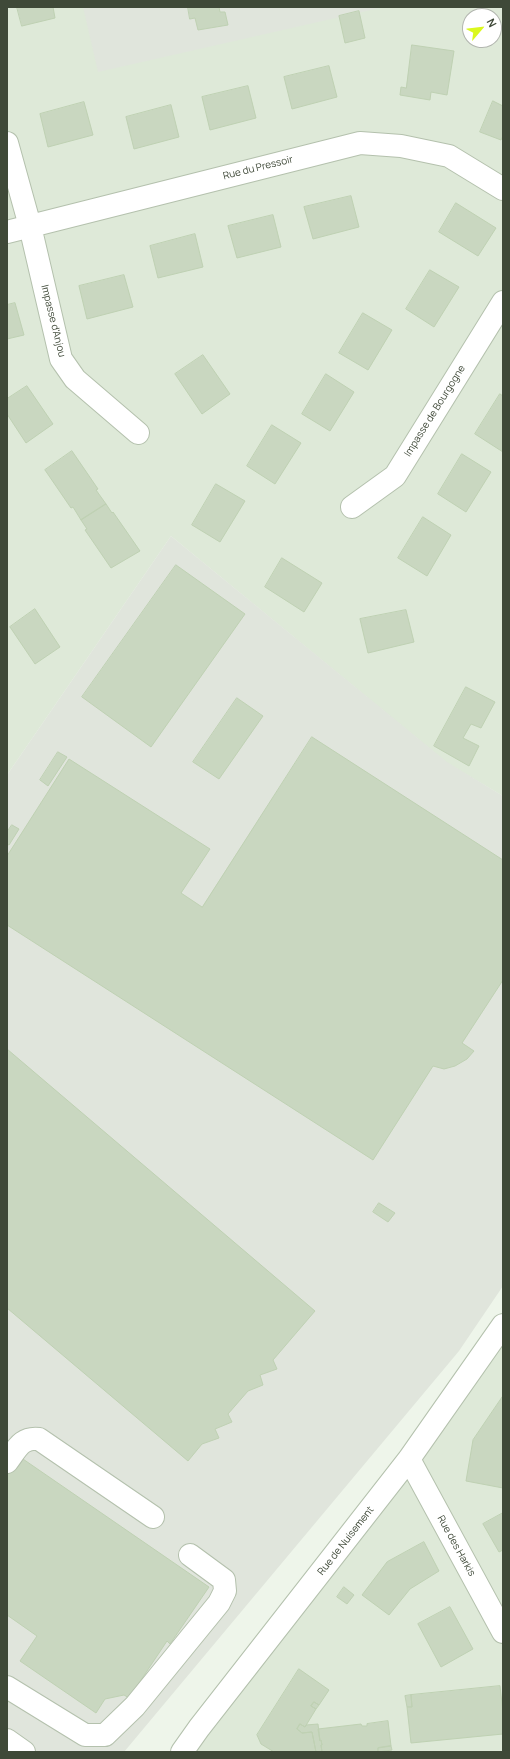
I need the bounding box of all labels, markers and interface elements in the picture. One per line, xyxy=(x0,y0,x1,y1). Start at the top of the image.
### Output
north arrow xyxy=(462,8,502,48)
text: N xyxy=(484,16,501,30)
street label: Rue du Pressoir xyxy=(222,154,294,182)
street label: Impasse d'Anjou xyxy=(38,284,68,358)
street label: Impasse de Bourgogne xyxy=(402,363,468,459)
street label: Rue de Nuisement xyxy=(315,1504,377,1578)
street label: Rue des Harkis xyxy=(434,1514,478,1578)

